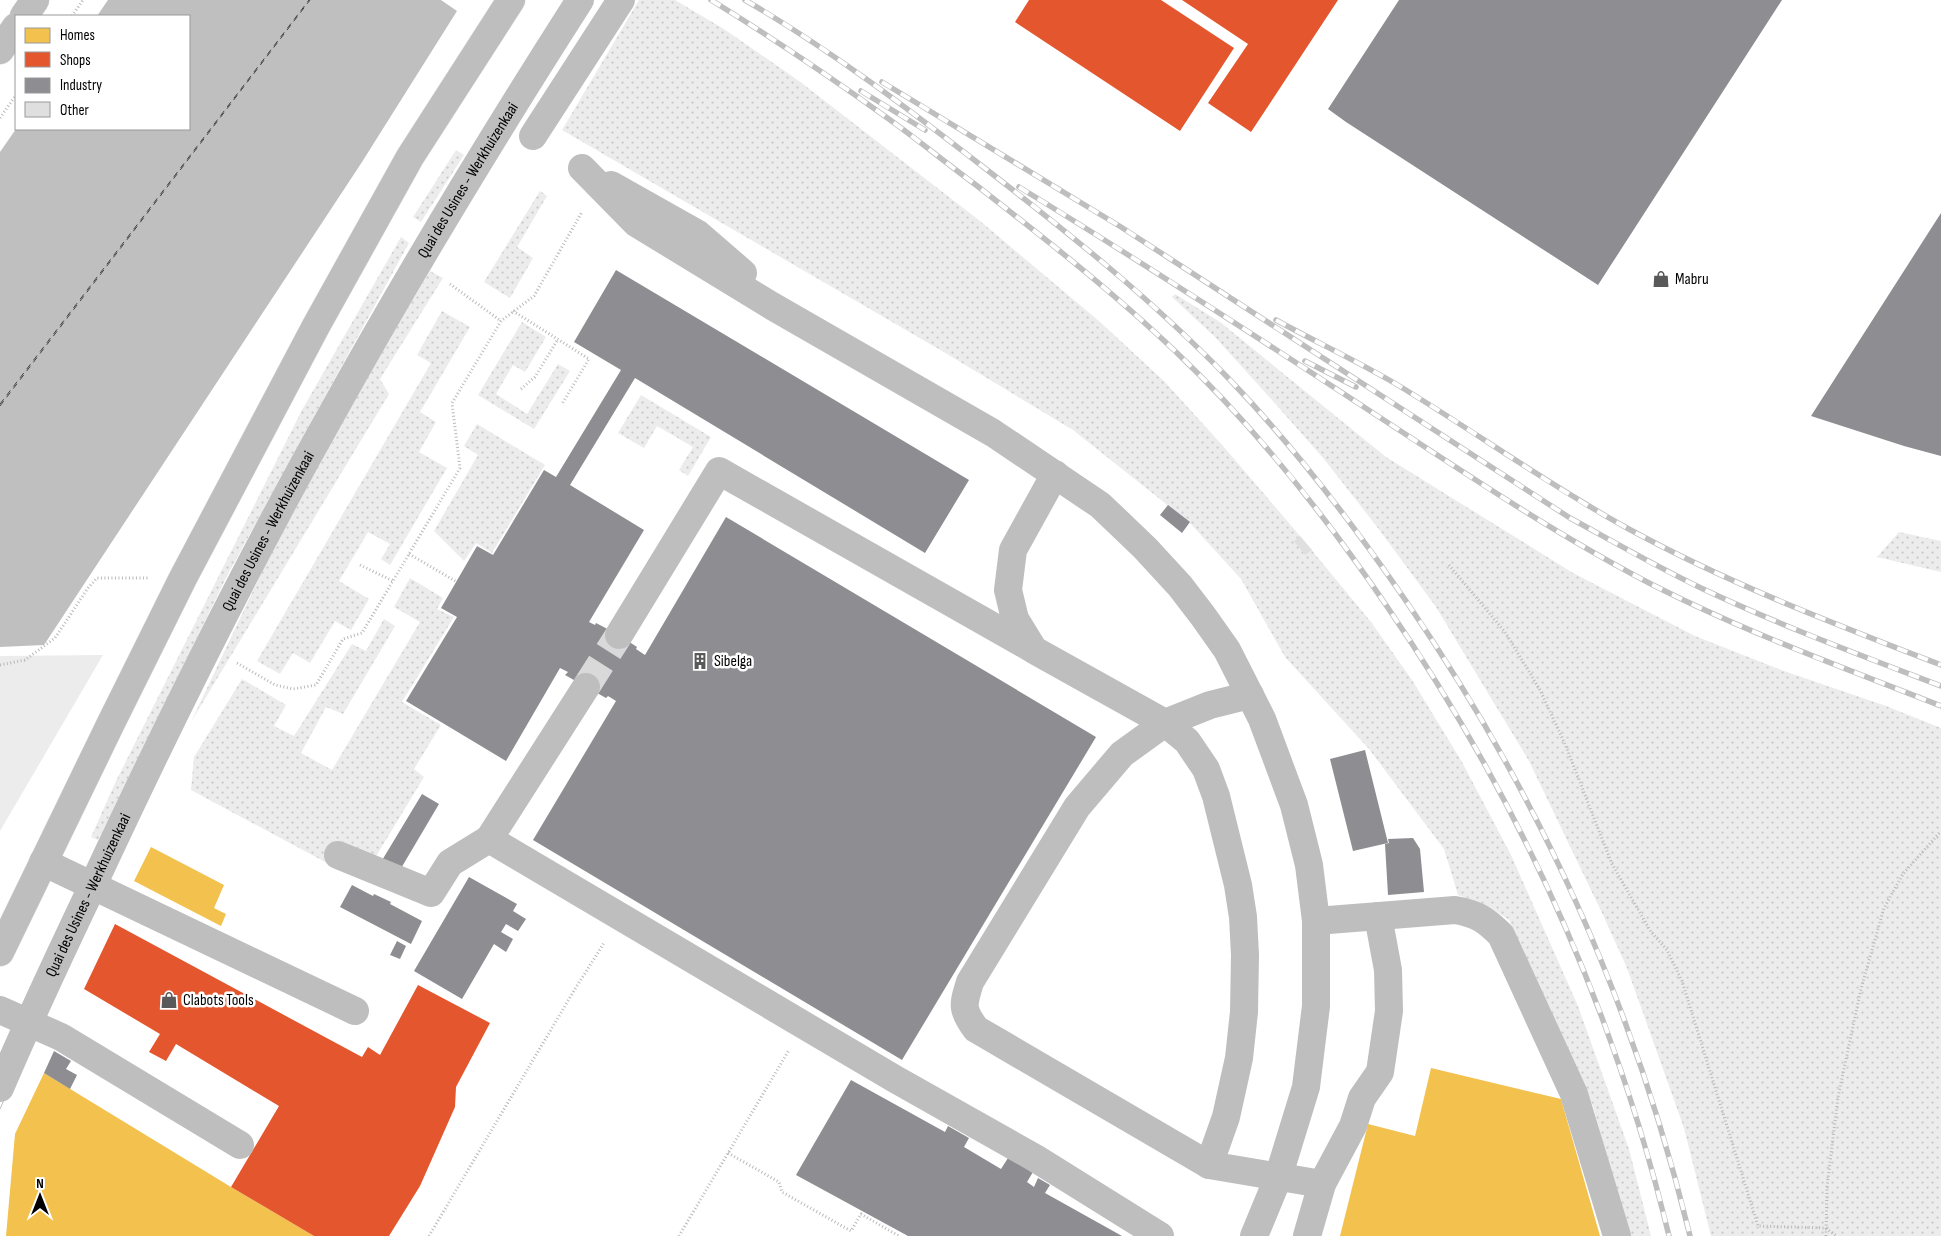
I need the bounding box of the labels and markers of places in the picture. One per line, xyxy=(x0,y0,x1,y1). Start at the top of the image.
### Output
shop icon: Mabru xyxy=(1651,269,1671,289)
place label: Mabru xyxy=(1675,270,1709,289)
building icon: Sibelga xyxy=(690,651,710,671)
place label: Sibelga xyxy=(714,652,752,671)
shop icon: Clabots Tools xyxy=(159,990,179,1010)
place label: Clabots Tools xyxy=(183,991,254,1010)

